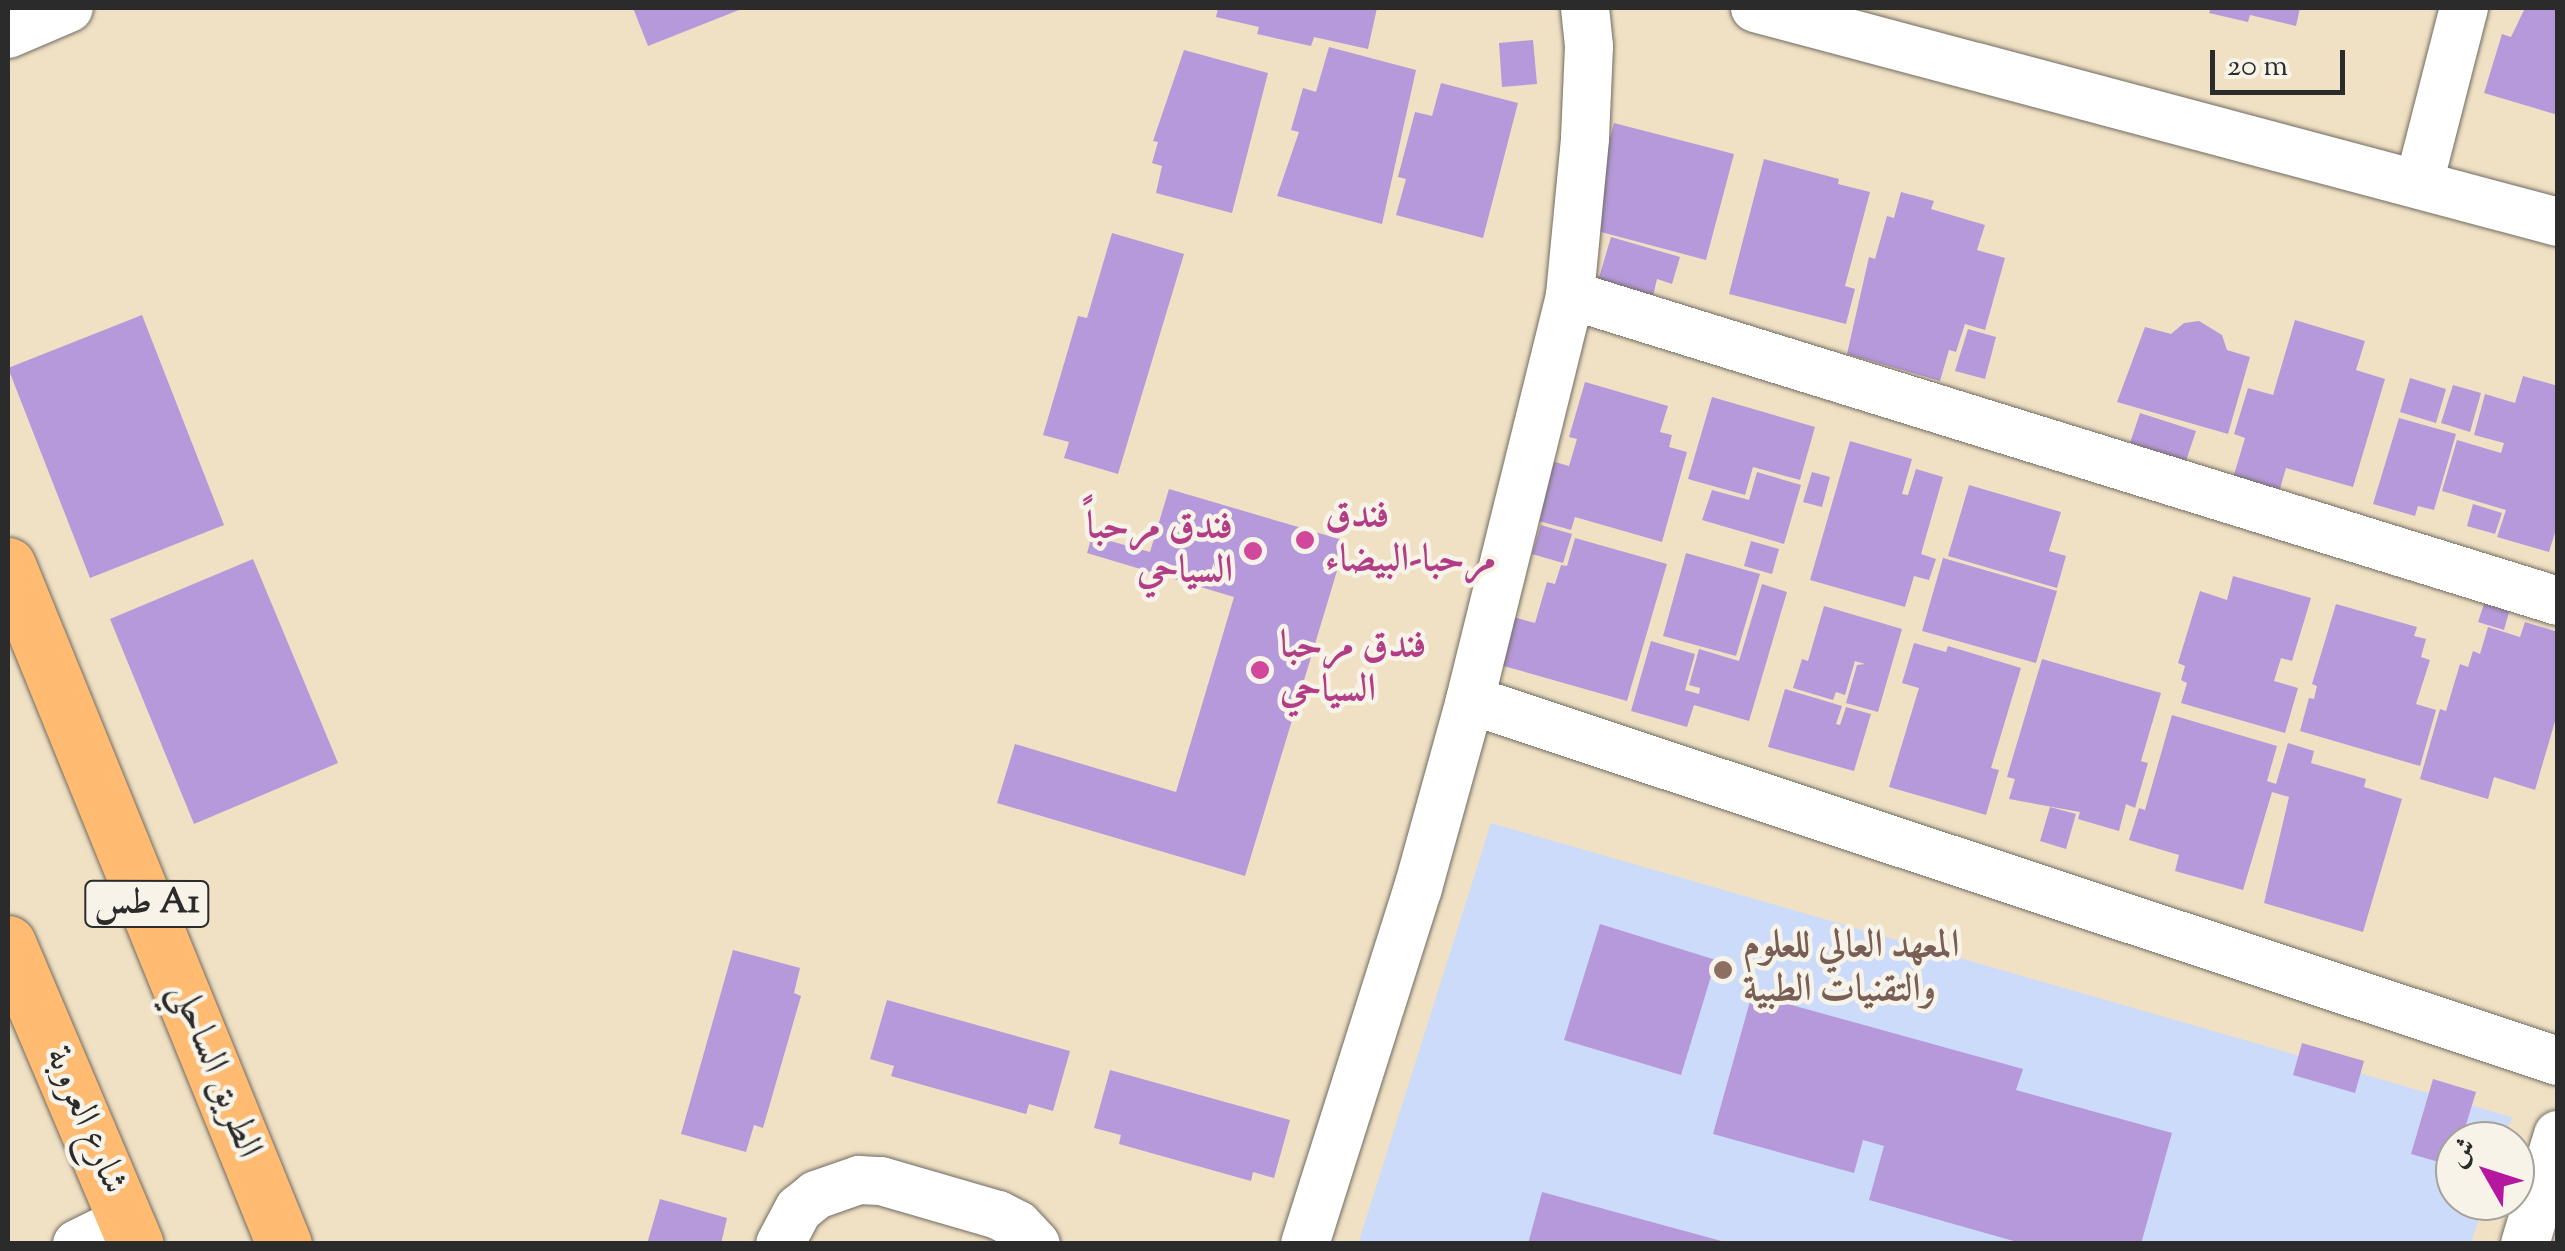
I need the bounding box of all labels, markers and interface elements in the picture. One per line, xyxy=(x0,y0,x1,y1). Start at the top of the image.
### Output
scale bar xyxy=(2215,30,2350,92)
text: 20 m xyxy=(2227,46,2288,89)
place label: فندق مرحبا-البيضاء xyxy=(1325,495,1496,584)
place label: فندق مرحباً السياحي xyxy=(1086,506,1233,596)
marker: فندق مرحبا-البيضاء xyxy=(1294,529,1316,551)
marker: فندق مرحباً السياحي xyxy=(1242,540,1264,562)
place label: فندق مرحبا السياحي xyxy=(1280,625,1427,714)
marker: فندق مرحبا السياحي xyxy=(1249,659,1271,681)
road number: طس A1 xyxy=(82,874,212,934)
place label: المعهد العالي للعلوم والتقنيات الطبية xyxy=(1743,925,1959,1014)
marker: المعهد العالي للعلوم والتقنيات الطبية xyxy=(1712,959,1734,981)
street label: الطريق الساحلي xyxy=(158,977,270,1165)
street label: شارع العروبة xyxy=(33,1040,135,1202)
north arrow xyxy=(2435,1121,2535,1221)
text: ش xyxy=(2439,1130,2488,1177)

